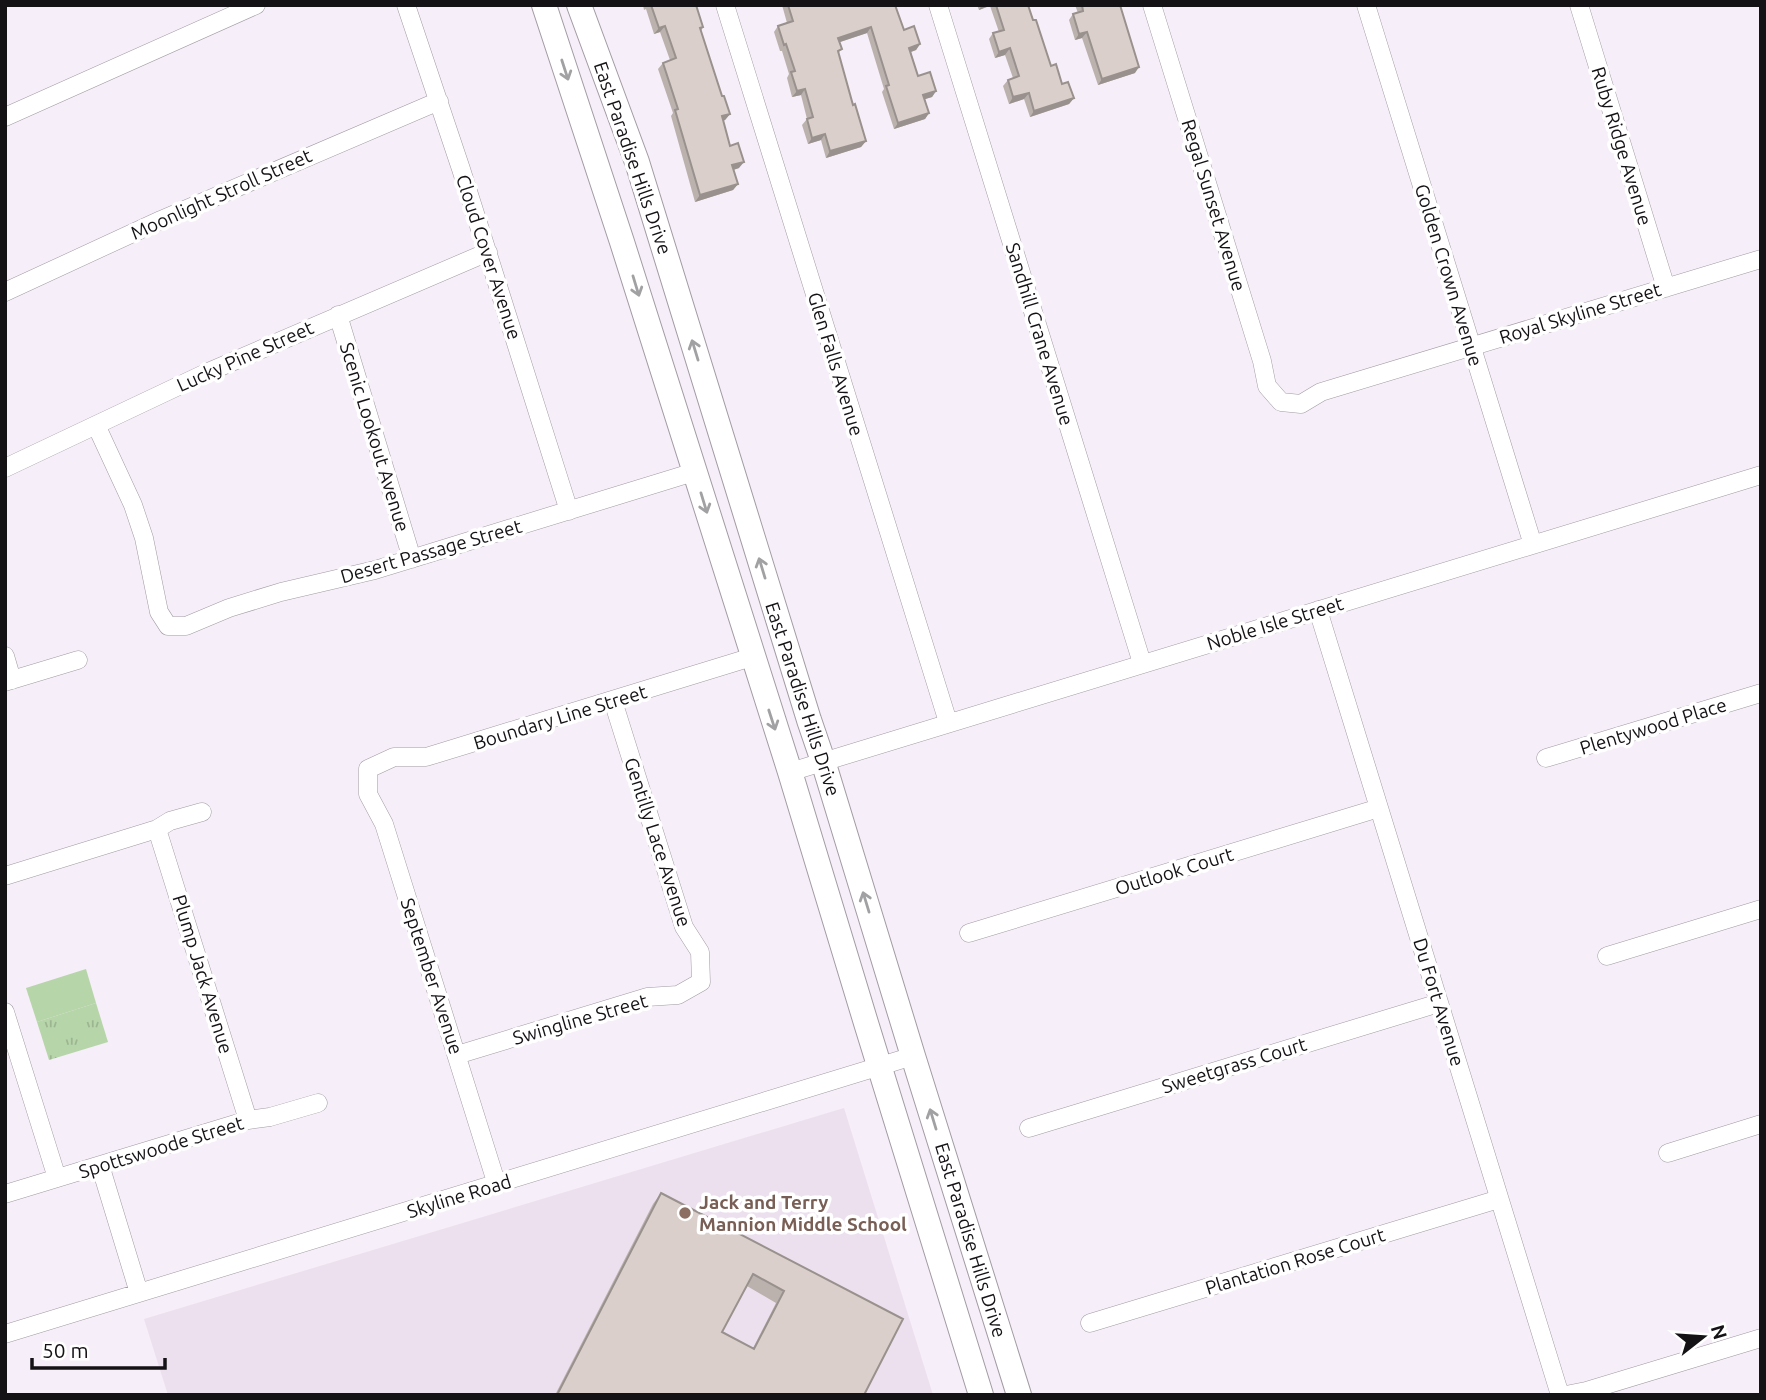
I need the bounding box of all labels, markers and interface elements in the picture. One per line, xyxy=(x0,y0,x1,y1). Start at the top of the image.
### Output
one-way arrow xyxy=(560,59,572,81)
street label: East Paradise Hills Drive xyxy=(590,59,676,257)
street label: Ruby Ridge Avenue xyxy=(1587,64,1657,228)
street label: Regal Sunset Avenue xyxy=(1177,116,1251,294)
street label: Moonlight Stroll Street xyxy=(127,144,315,244)
street label: Cloud Cover Avenue xyxy=(452,172,526,342)
street label: Golden Crown Avenue xyxy=(1411,181,1487,369)
street label: Sandhill Crane Avenue xyxy=(1002,240,1078,428)
one-way arrow xyxy=(631,275,644,297)
street label: Royal Skyline Street xyxy=(1496,278,1664,348)
street label: Glen Falls Avenue xyxy=(804,290,868,438)
street label: Lucky Pine Street xyxy=(173,316,317,396)
one-way arrow xyxy=(688,339,701,361)
street label: Scenic Lookout Avenue xyxy=(336,340,414,534)
one-way arrow xyxy=(699,492,711,514)
street label: Desert Passage Street xyxy=(338,514,525,587)
one-way arrow xyxy=(754,557,767,579)
street label: Noble Isle Street xyxy=(1204,592,1346,654)
street label: East Paradise Hills Drive xyxy=(761,599,845,799)
street label: Boundary Line Street xyxy=(471,680,650,754)
street label: Plentywood Place xyxy=(1577,693,1729,759)
one-way arrow xyxy=(767,709,780,731)
street label: Gentilly Lace Avenue xyxy=(620,755,696,929)
street label: Outlook Court xyxy=(1112,842,1236,899)
one-way arrow xyxy=(859,891,871,913)
street label: Plump Jack Avenue xyxy=(168,892,238,1056)
street label: September Avenue xyxy=(396,895,468,1057)
street label: Du Fort Avenue xyxy=(1409,935,1469,1069)
street label: Swingline Street xyxy=(510,989,651,1049)
street label: Sweetgrass Court xyxy=(1159,1032,1309,1097)
one-way arrow xyxy=(926,1108,939,1130)
street label: Spottswoode Street xyxy=(76,1111,247,1183)
street label: East Paradise Hills Drive xyxy=(931,1140,1011,1340)
street label: Skyline Road xyxy=(404,1170,514,1222)
place label: Jack and Terry Mannion Middle School xyxy=(699,1191,907,1235)
marker: Jack and Terry Mannion Middle School xyxy=(677,1205,693,1221)
street label: Plantation Rose Court xyxy=(1202,1223,1388,1299)
north arrow xyxy=(1668,1302,1738,1372)
text: N xyxy=(1707,1322,1732,1342)
scale bar xyxy=(32,1326,164,1370)
text: 50 m xyxy=(42,1338,89,1362)

